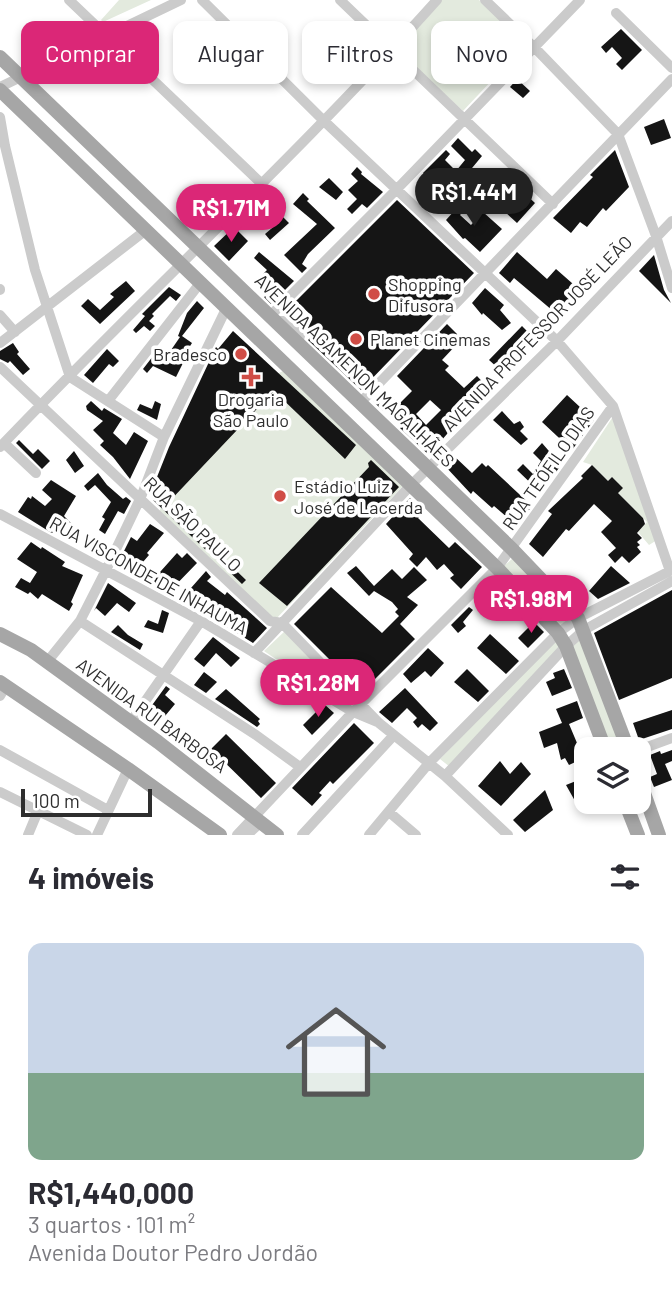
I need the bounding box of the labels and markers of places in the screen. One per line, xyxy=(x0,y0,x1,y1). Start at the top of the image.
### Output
pin: R$1.44M xyxy=(409,168,539,228)
pin: R$1.71M xyxy=(166,184,296,244)
place label: Shopping Difusora xyxy=(388,273,462,316)
marker: Shopping Difusora xyxy=(366,286,382,302)
place label: Planet Cinemas xyxy=(370,328,491,350)
marker: Planet Cinemas xyxy=(348,331,364,347)
place label: Bradesco xyxy=(153,343,227,365)
marker: Bradesco xyxy=(233,346,249,362)
marker: Drogaria São Paulo xyxy=(243,369,259,385)
place label: Drogaria São Paulo xyxy=(213,388,289,431)
place label: Estádio Luiz José de Lacerda xyxy=(294,475,423,518)
marker: Estádio Luiz José de Lacerda xyxy=(272,488,288,504)
pin: R$1.98M xyxy=(466,576,596,635)
pin: R$1.28M xyxy=(253,660,383,719)

